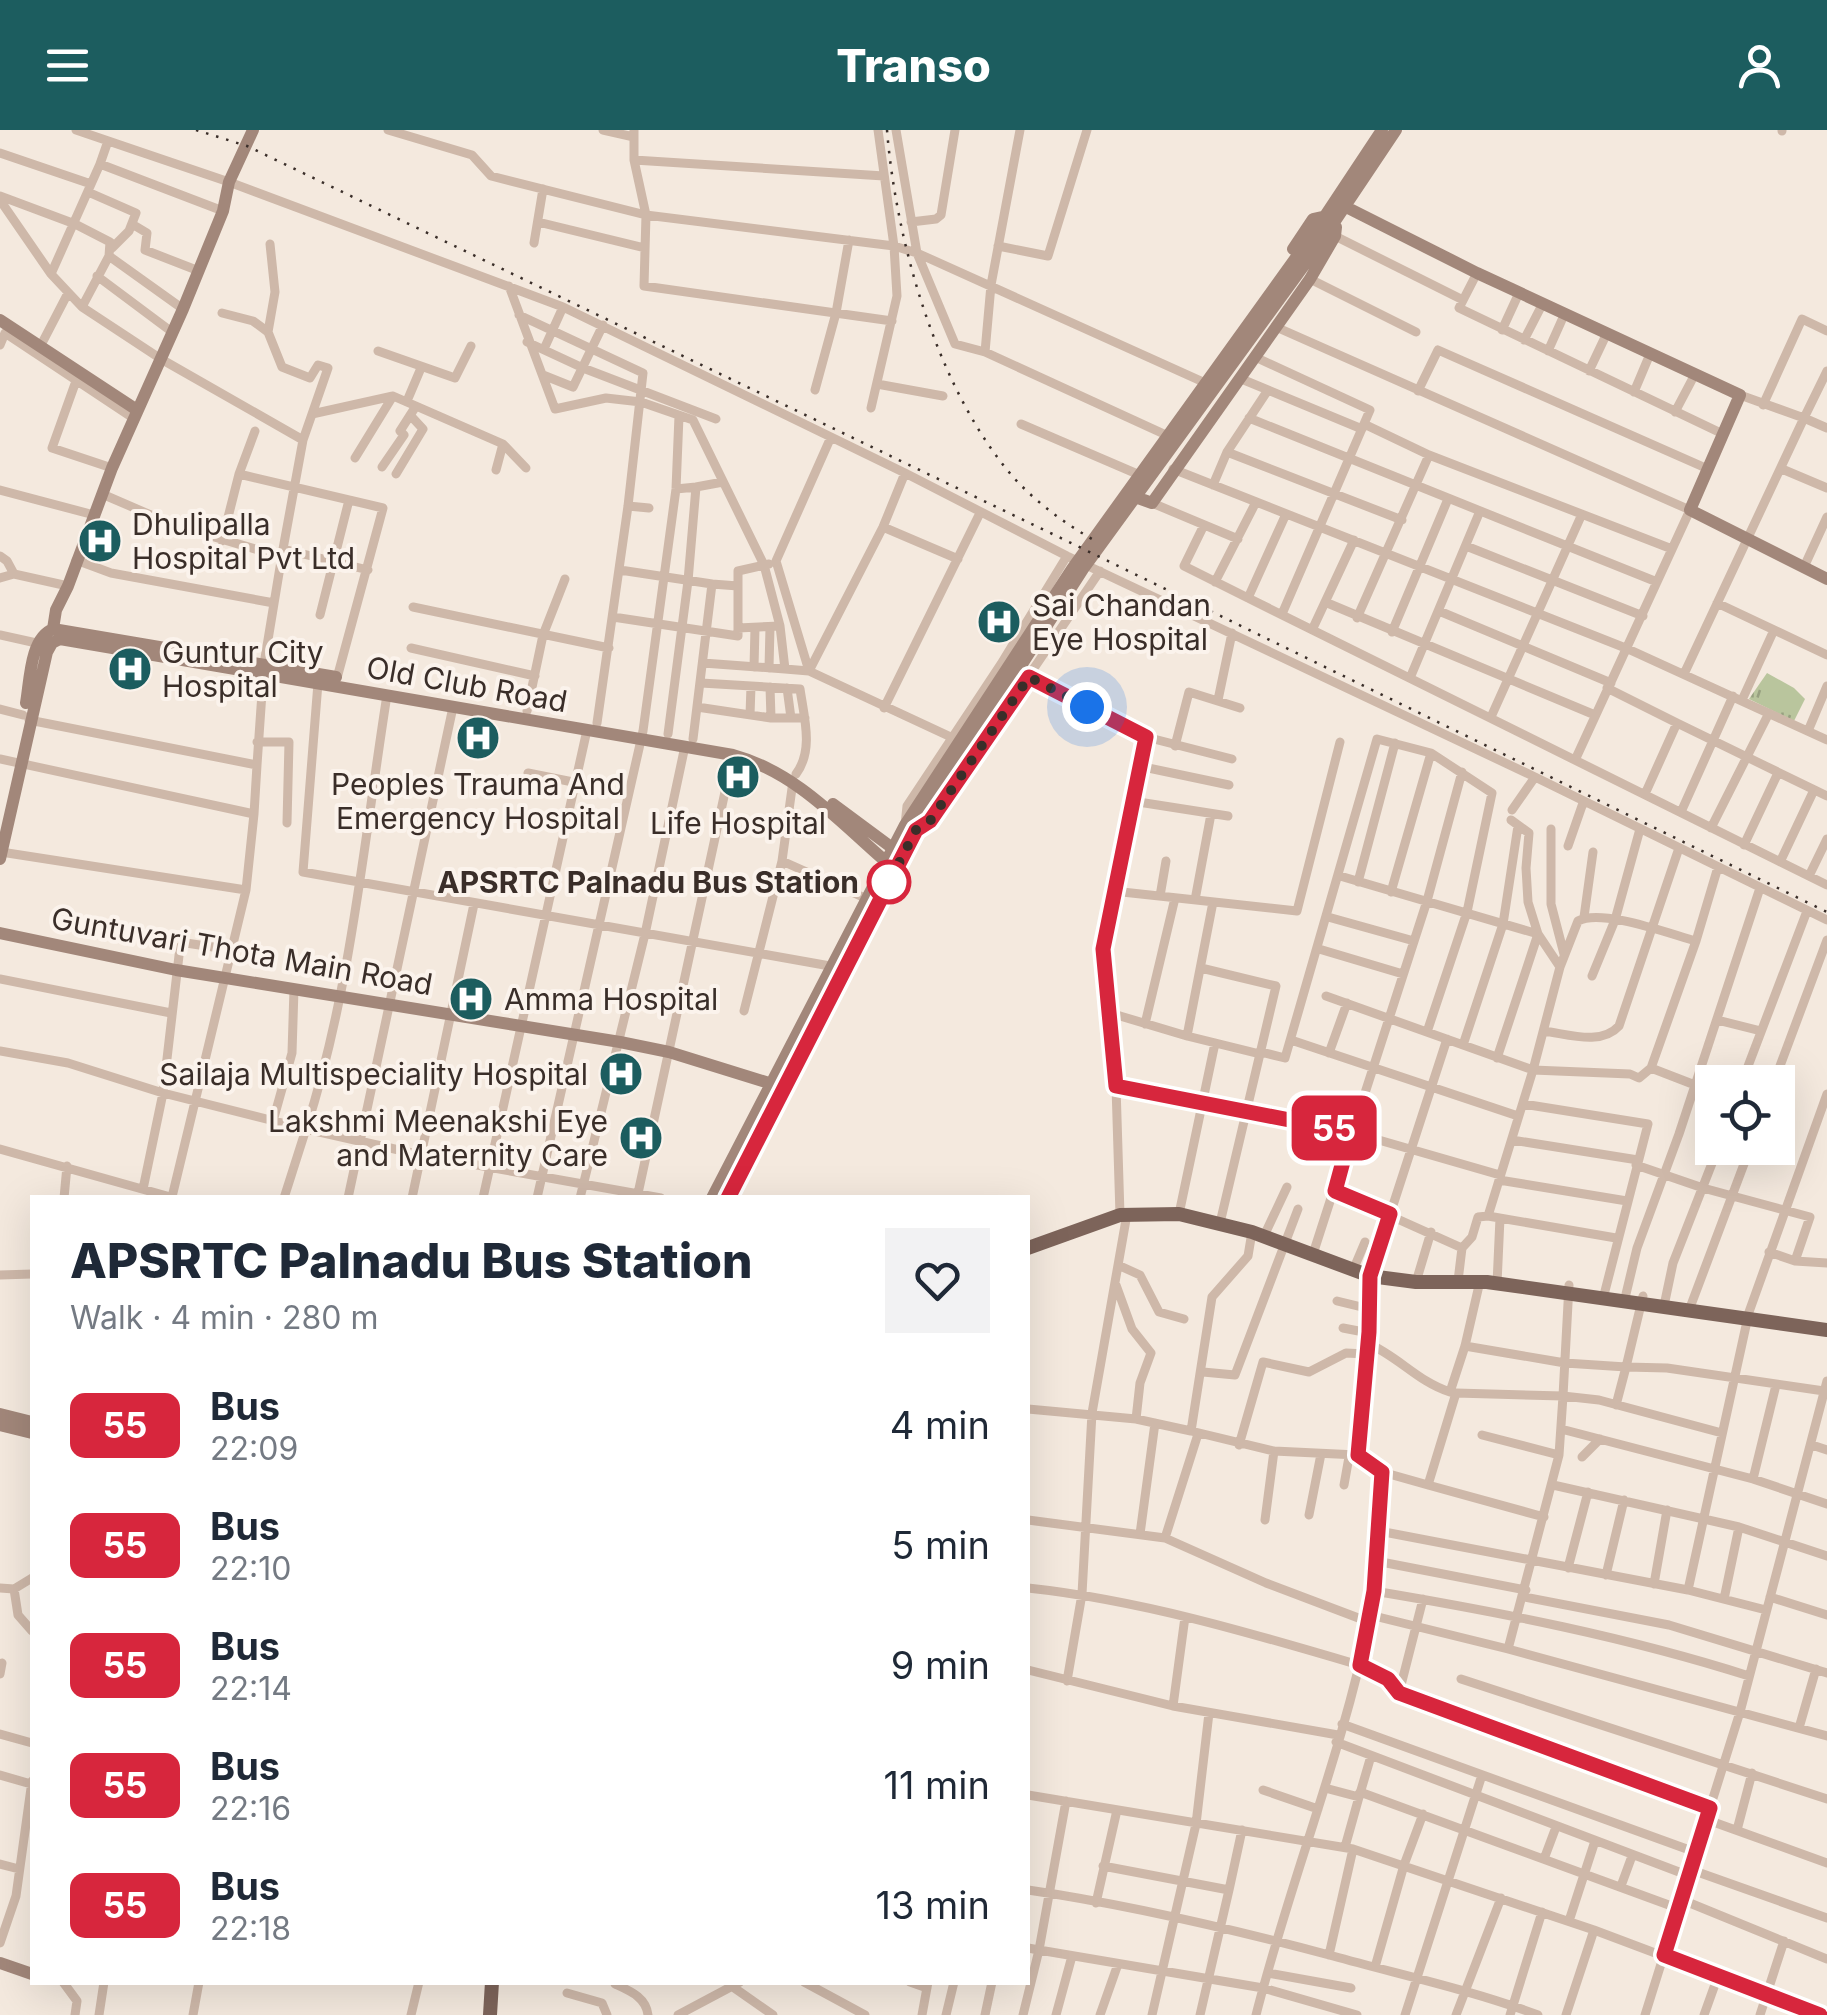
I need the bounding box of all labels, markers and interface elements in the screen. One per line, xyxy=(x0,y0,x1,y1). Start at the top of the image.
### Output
icon: menu xyxy=(40,38,95,93)
text: Transo xyxy=(836,38,991,93)
icon: person xyxy=(1732,38,1787,93)
place label: Dhulipalla Hospital Pvt Ltd xyxy=(132,506,355,576)
hospital icon: Dhulipalla Hospital Pvt Ltd xyxy=(77,518,123,564)
place label: Sai Chandan Eye Hospital xyxy=(1032,587,1211,657)
hospital icon: Sai Chandan Eye Hospital xyxy=(976,599,1022,645)
place label: Guntur City Hospital xyxy=(162,634,324,704)
hospital icon: Guntur City Hospital xyxy=(107,646,153,692)
street label: Old Club Road xyxy=(364,649,570,719)
your location xyxy=(1062,682,1112,732)
hospital icon: Peoples Trauma And Emergency Hospital xyxy=(455,715,501,761)
hospital icon: Life Hospital xyxy=(715,754,761,800)
place label: Peoples Trauma And Emergency Hospital xyxy=(331,766,625,836)
place label: Life Hospital xyxy=(650,805,826,841)
marker: APSRTC Palnadu Bus Station xyxy=(868,861,910,903)
place label: APSRTC Palnadu Bus Station xyxy=(437,864,859,900)
street label: Guntuvari Thota Main Road xyxy=(49,900,435,1002)
hospital icon: Amma Hospital xyxy=(448,976,494,1022)
place label: Amma Hospital xyxy=(504,981,718,1017)
hospital icon: Sailaja Multispeciality Hospital xyxy=(598,1051,644,1097)
place label: Sailaja Multispeciality Hospital xyxy=(159,1056,588,1092)
map controls xyxy=(1695,1065,1795,1165)
button: locate xyxy=(1695,1065,1795,1165)
line badge: 55 xyxy=(1289,1096,1379,1160)
place label: Lakshmi Meenakshi Eye and Maternity Care xyxy=(268,1103,608,1173)
text: 55 xyxy=(1312,1107,1356,1149)
hospital icon: Lakshmi Meenakshi Eye and Maternity Care xyxy=(618,1115,664,1161)
button: heart xyxy=(885,1228,990,1333)
text: APSRTC Palnadu Bus Station xyxy=(70,1231,752,1290)
text: Walk · 4 min · 280 m xyxy=(70,1298,379,1337)
text: Bus xyxy=(210,1383,280,1429)
text: 4 min xyxy=(890,1402,990,1448)
text: 55 xyxy=(103,1404,147,1446)
text: 22:09 xyxy=(210,1429,298,1468)
text: Bus xyxy=(210,1503,280,1549)
text: 5 min xyxy=(891,1522,990,1568)
text: 55 xyxy=(103,1524,147,1566)
text: 22:10 xyxy=(210,1549,291,1588)
text: Bus xyxy=(210,1623,280,1669)
text: 9 min xyxy=(891,1642,990,1688)
text: 55 xyxy=(103,1644,147,1686)
text: 22:14 xyxy=(210,1669,292,1708)
text: Bus xyxy=(210,1743,280,1789)
text: 11 min xyxy=(883,1762,990,1808)
text: 55 xyxy=(103,1764,147,1806)
text: 22:16 xyxy=(210,1789,291,1828)
text: Bus xyxy=(210,1863,280,1909)
text: 13 min xyxy=(875,1882,990,1928)
text: 55 xyxy=(103,1884,147,1926)
text: 22:18 xyxy=(210,1909,291,1948)

